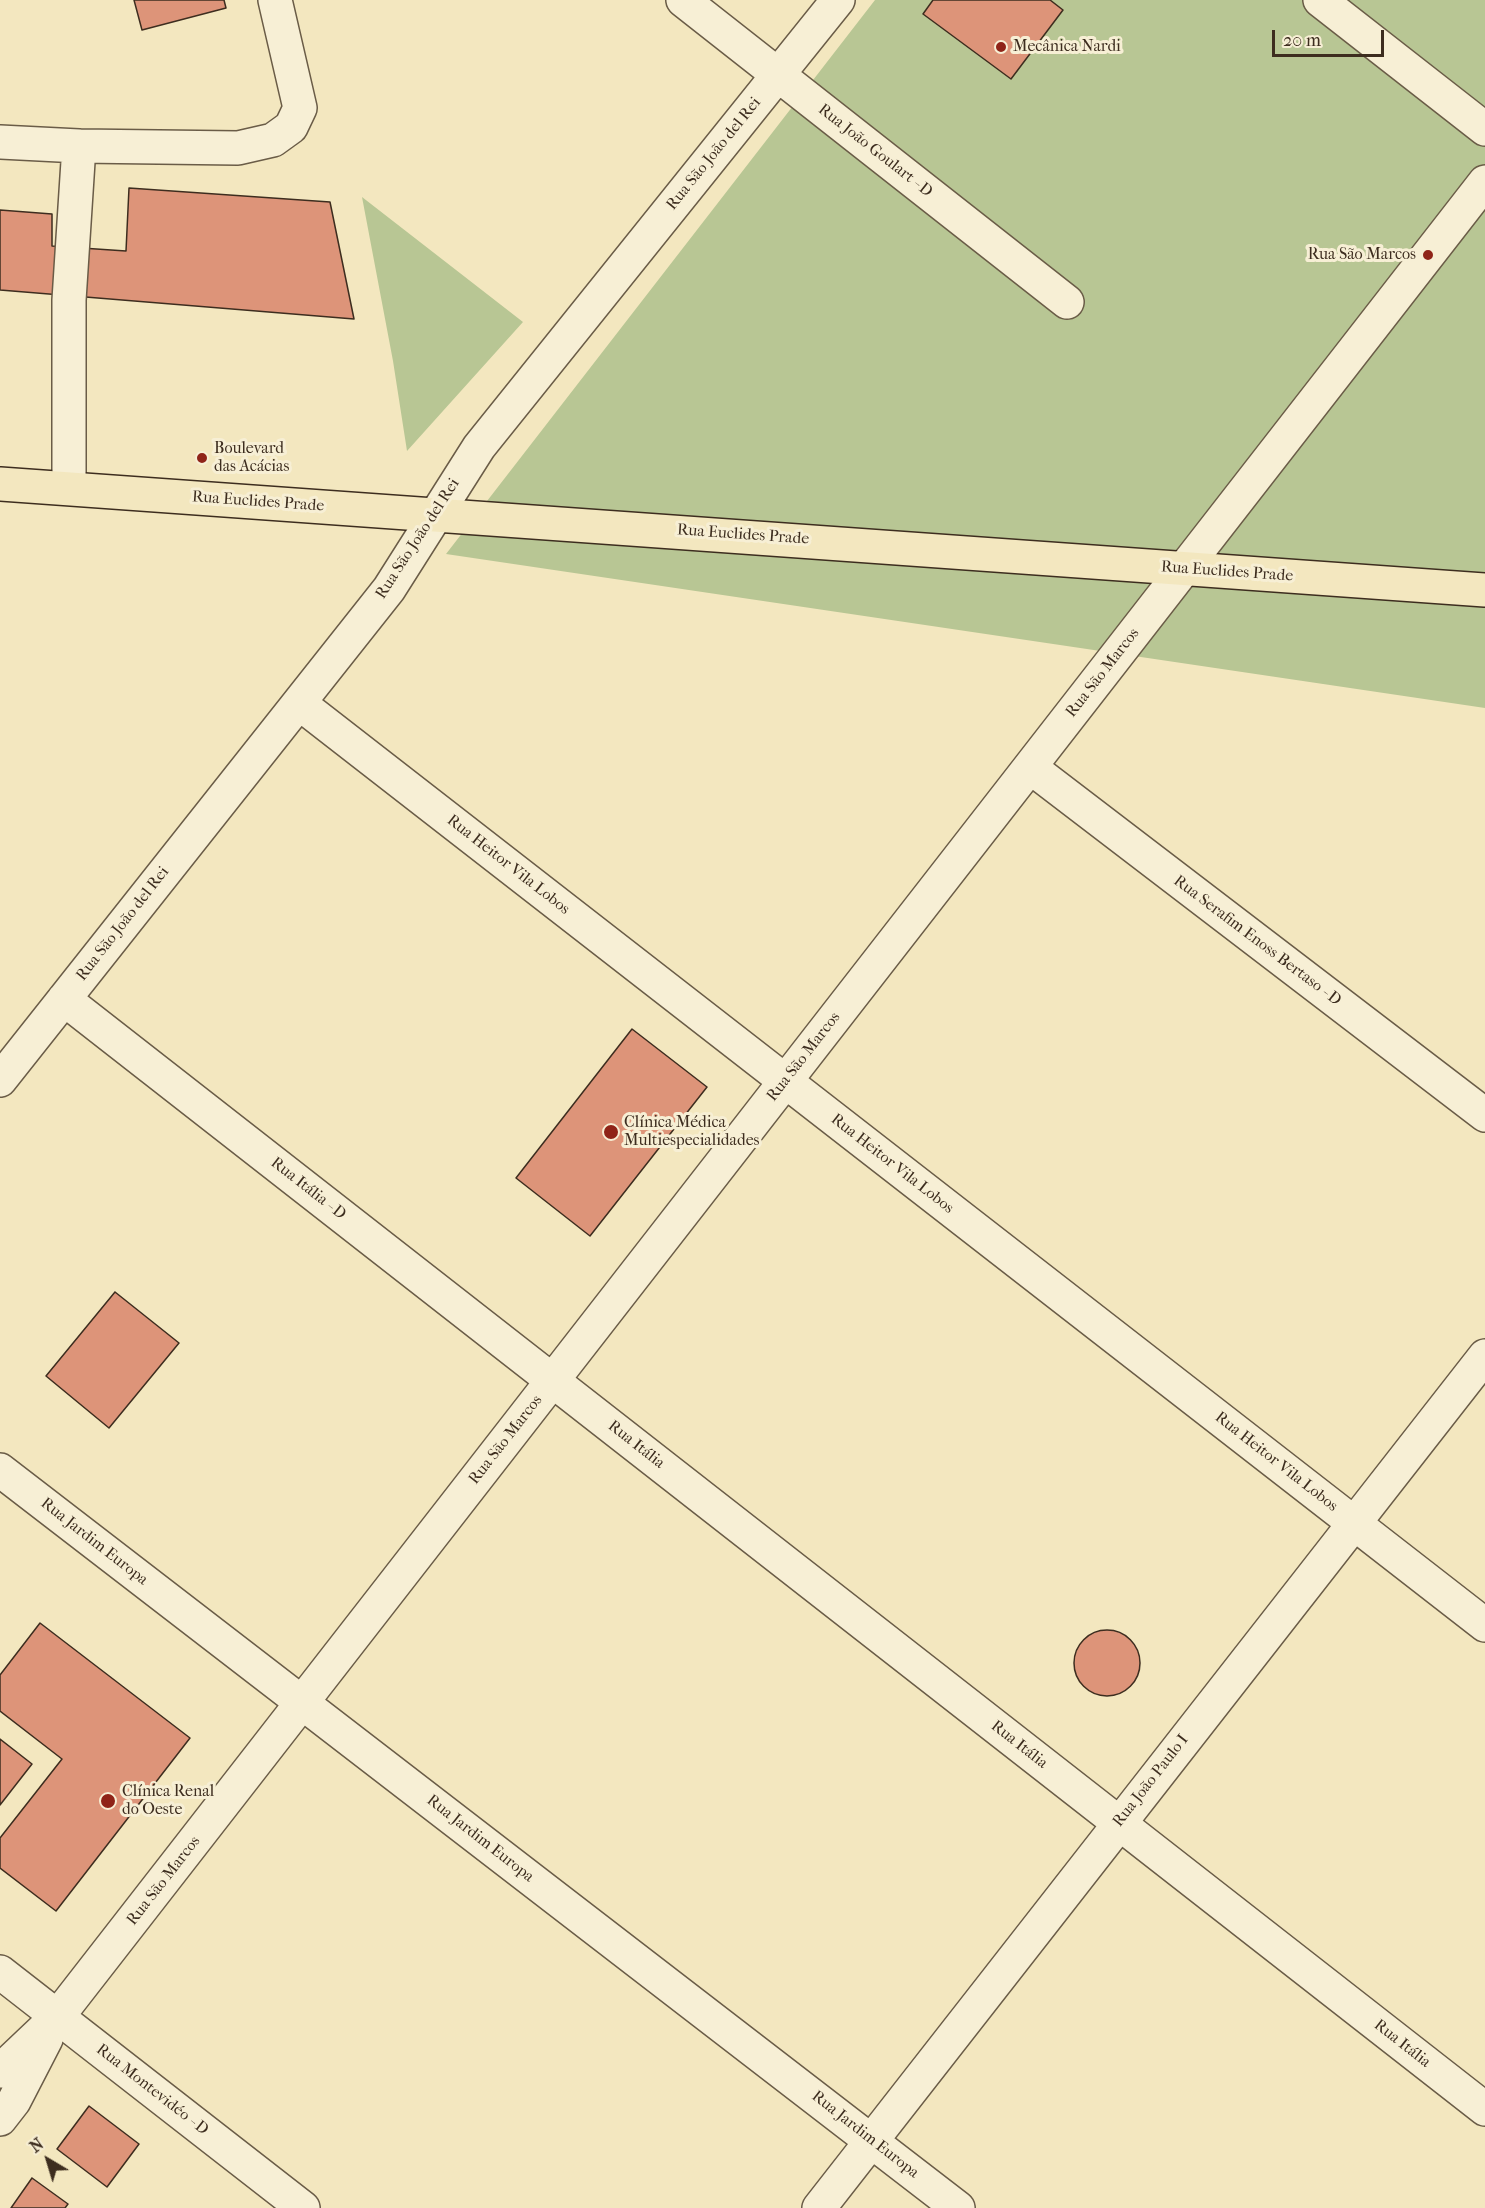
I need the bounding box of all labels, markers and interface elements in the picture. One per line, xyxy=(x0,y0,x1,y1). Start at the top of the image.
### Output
scale bar xyxy=(1275,18,1388,56)
text: 20 m xyxy=(1283,30,1321,51)
place label: Mecânica Nardi xyxy=(1013,37,1121,57)
marker: Mecânica Nardi xyxy=(994,40,1008,54)
street label: Rua São João del Rei xyxy=(663,94,765,214)
street label: Rua João Goulart - D xyxy=(814,100,936,202)
place label: Rua São Marcos xyxy=(1308,245,1416,265)
marker: Rua São Marcos xyxy=(1421,248,1435,262)
place label: Boulevard das Acácias xyxy=(214,439,289,477)
marker: Boulevard das Acácias xyxy=(195,451,209,465)
street label: Rua São João del Rei xyxy=(372,475,464,603)
street label: Rua Euclides Prade xyxy=(191,488,325,516)
street label: Rua Euclides Prade xyxy=(676,521,810,549)
street label: Rua Euclides Prade xyxy=(1160,558,1294,586)
street label: Rua São Marcos xyxy=(1062,624,1144,722)
street label: Rua Heitor Vila Lobos xyxy=(443,811,573,919)
street label: Rua São João del Rei xyxy=(72,863,174,985)
street label: Rua Serafim Enoss Bertaso - D xyxy=(1169,872,1345,1010)
street label: Rua São Marcos xyxy=(763,1008,845,1106)
street label: Rua Heitor Vila Lobos xyxy=(827,1110,957,1218)
place label: Clínica Médica Multiespecialidades xyxy=(624,1113,759,1151)
marker: Clínica Médica Multiespecialidades xyxy=(602,1123,620,1141)
street label: Rua Itália - D xyxy=(267,1154,349,1224)
street label: Rua São Marcos xyxy=(465,1391,547,1489)
street label: Rua Heitor Vila Lobos xyxy=(1211,1408,1341,1516)
street label: Rua Itália xyxy=(604,1417,668,1473)
street label: Rua Jardim Europa xyxy=(37,1494,151,1590)
street label: Rua Itália xyxy=(987,1717,1051,1773)
street label: Rua João Paulo I xyxy=(1109,1731,1193,1831)
place label: Clínica Renal do Oeste xyxy=(122,1782,214,1820)
street label: Rua Jardim Europa xyxy=(423,1791,537,1887)
marker: Clínica Renal do Oeste xyxy=(99,1792,117,1810)
street label: Rua São Marcos xyxy=(123,1832,205,1930)
street label: Rua Itália xyxy=(1370,2016,1434,2072)
street label: Rua Montevidéo - D xyxy=(92,2040,212,2140)
street label: Rua Jardim Europa xyxy=(808,2087,922,2183)
north arrow xyxy=(18,2130,78,2190)
text: N xyxy=(26,2134,47,2157)

